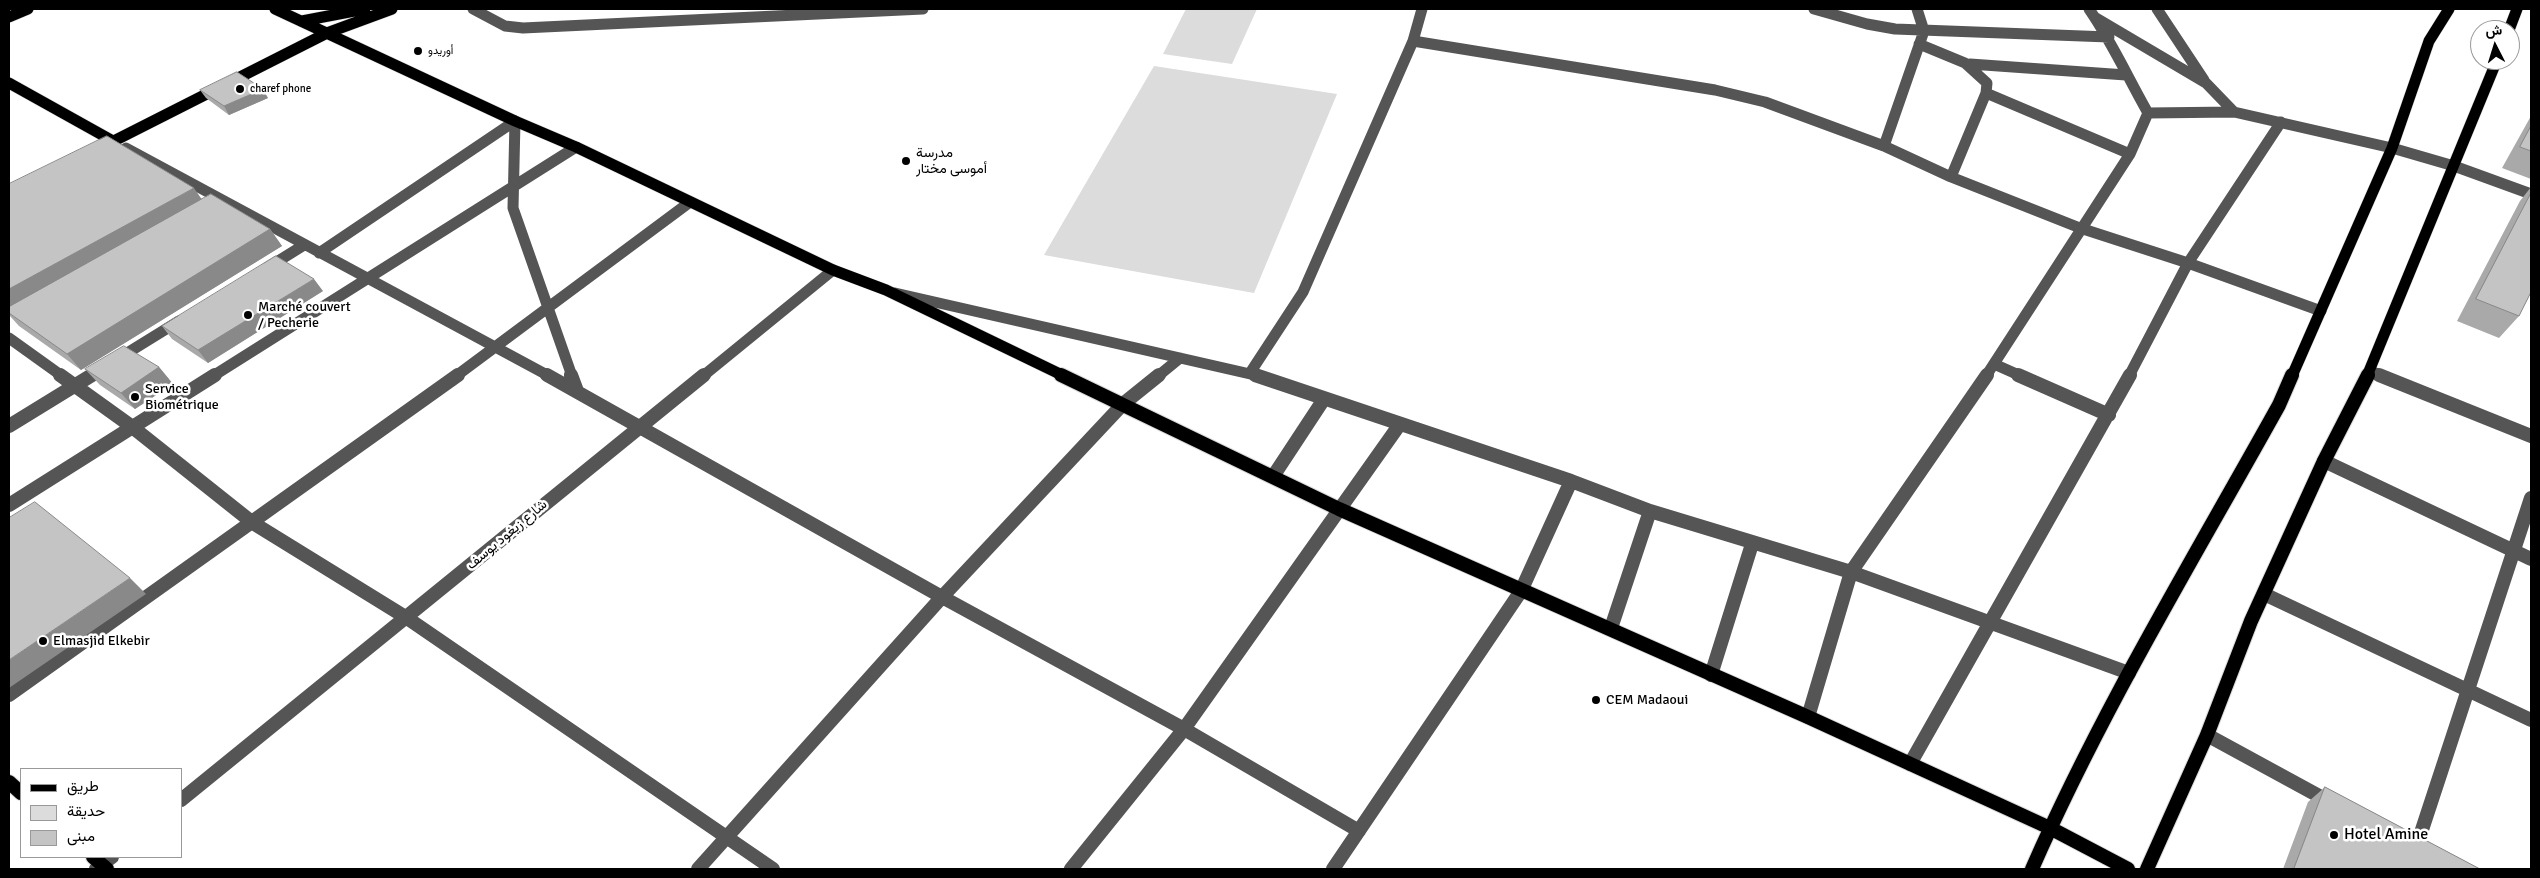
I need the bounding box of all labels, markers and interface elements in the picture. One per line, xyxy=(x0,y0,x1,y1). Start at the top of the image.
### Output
north arrow xyxy=(2470,20,2520,70)
text: ش xyxy=(2485,21,2503,40)
place label: أوريدو xyxy=(428,44,453,58)
marker: أوريدو xyxy=(412,45,424,57)
place label: charef phone xyxy=(250,82,311,96)
marker: charef phone xyxy=(234,83,246,95)
place label: مدرسة أموسى مختار xyxy=(916,145,987,178)
marker: مدرسة أموسى مختار xyxy=(900,155,912,167)
place label: Marché couvert / Pecherie xyxy=(258,299,351,332)
marker: Marché couvert / Pecherie xyxy=(242,309,254,321)
place label: Service Biométrique xyxy=(145,381,219,414)
marker: Service Biométrique xyxy=(129,391,141,403)
street label: شارع زيغود يوسف xyxy=(463,496,551,574)
place label: Elmasjid Elkebir xyxy=(53,633,150,649)
marker: Elmasjid Elkebir xyxy=(37,635,49,647)
place label: CEM Madaoui xyxy=(1606,692,1688,708)
marker: CEM Madaoui xyxy=(1590,694,1602,706)
legend xyxy=(20,768,182,858)
text: طريق xyxy=(67,777,99,795)
text: حديقة xyxy=(67,802,105,820)
place label: Hotel Amine xyxy=(2344,825,2428,845)
text: مبنى xyxy=(67,827,95,845)
marker: Hotel Amine xyxy=(2328,829,2340,841)

